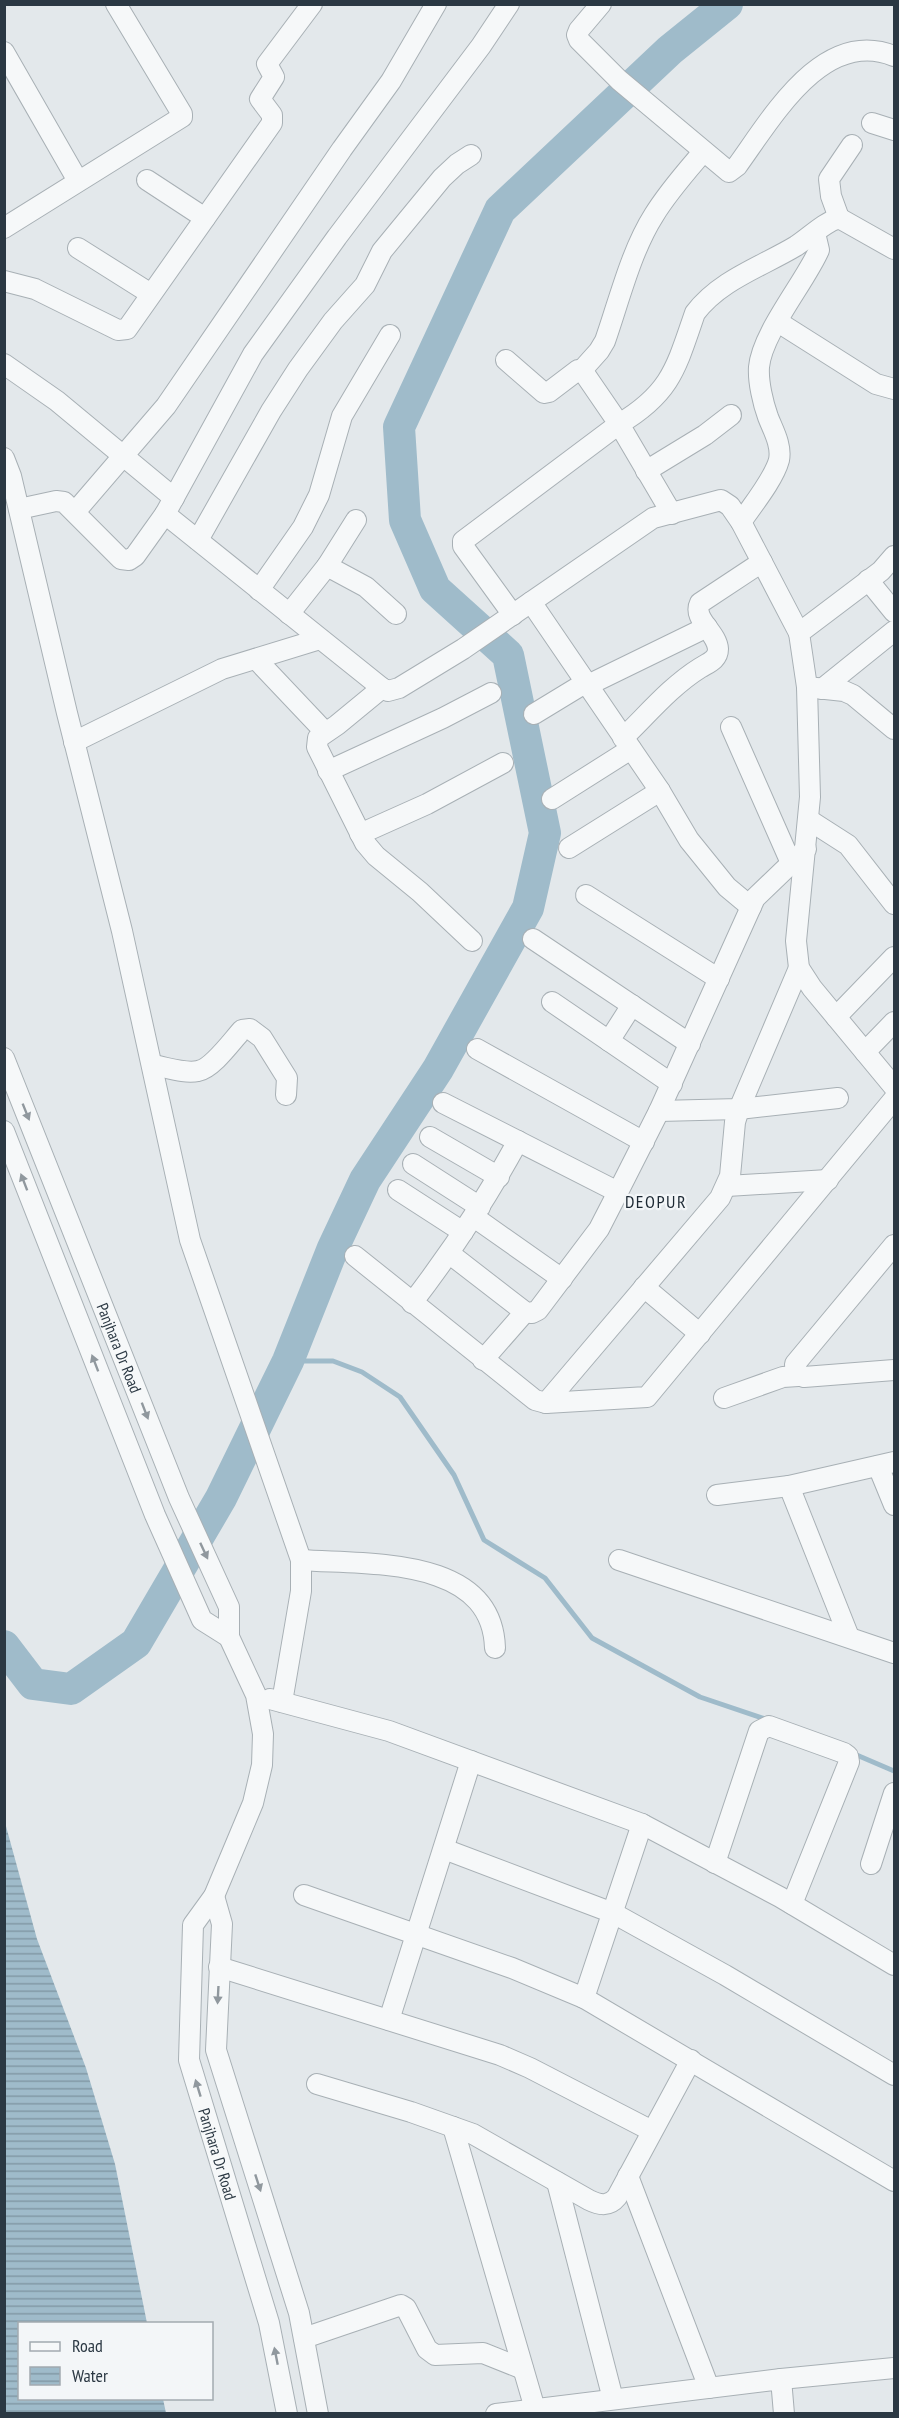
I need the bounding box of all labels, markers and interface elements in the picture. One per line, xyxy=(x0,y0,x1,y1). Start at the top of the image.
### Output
one-way arrow xyxy=(21,1104,31,1122)
one-way arrow xyxy=(19,1172,29,1190)
district label: DEOPUR xyxy=(625,1190,687,1213)
street label: Panjhara Dr Road xyxy=(92,1300,146,1396)
one-way arrow xyxy=(90,1354,99,1372)
one-way arrow xyxy=(140,1402,150,1420)
one-way arrow xyxy=(199,1543,208,1560)
one-way arrow xyxy=(213,1985,222,2004)
one-way arrow xyxy=(193,2079,202,2097)
street label: Panjhara Dr Road xyxy=(194,2106,241,2202)
one-way arrow xyxy=(254,2174,263,2192)
legend xyxy=(18,2322,213,2400)
text: Road xyxy=(72,2334,103,2357)
one-way arrow xyxy=(271,2346,280,2365)
text: Water xyxy=(72,2364,108,2387)

